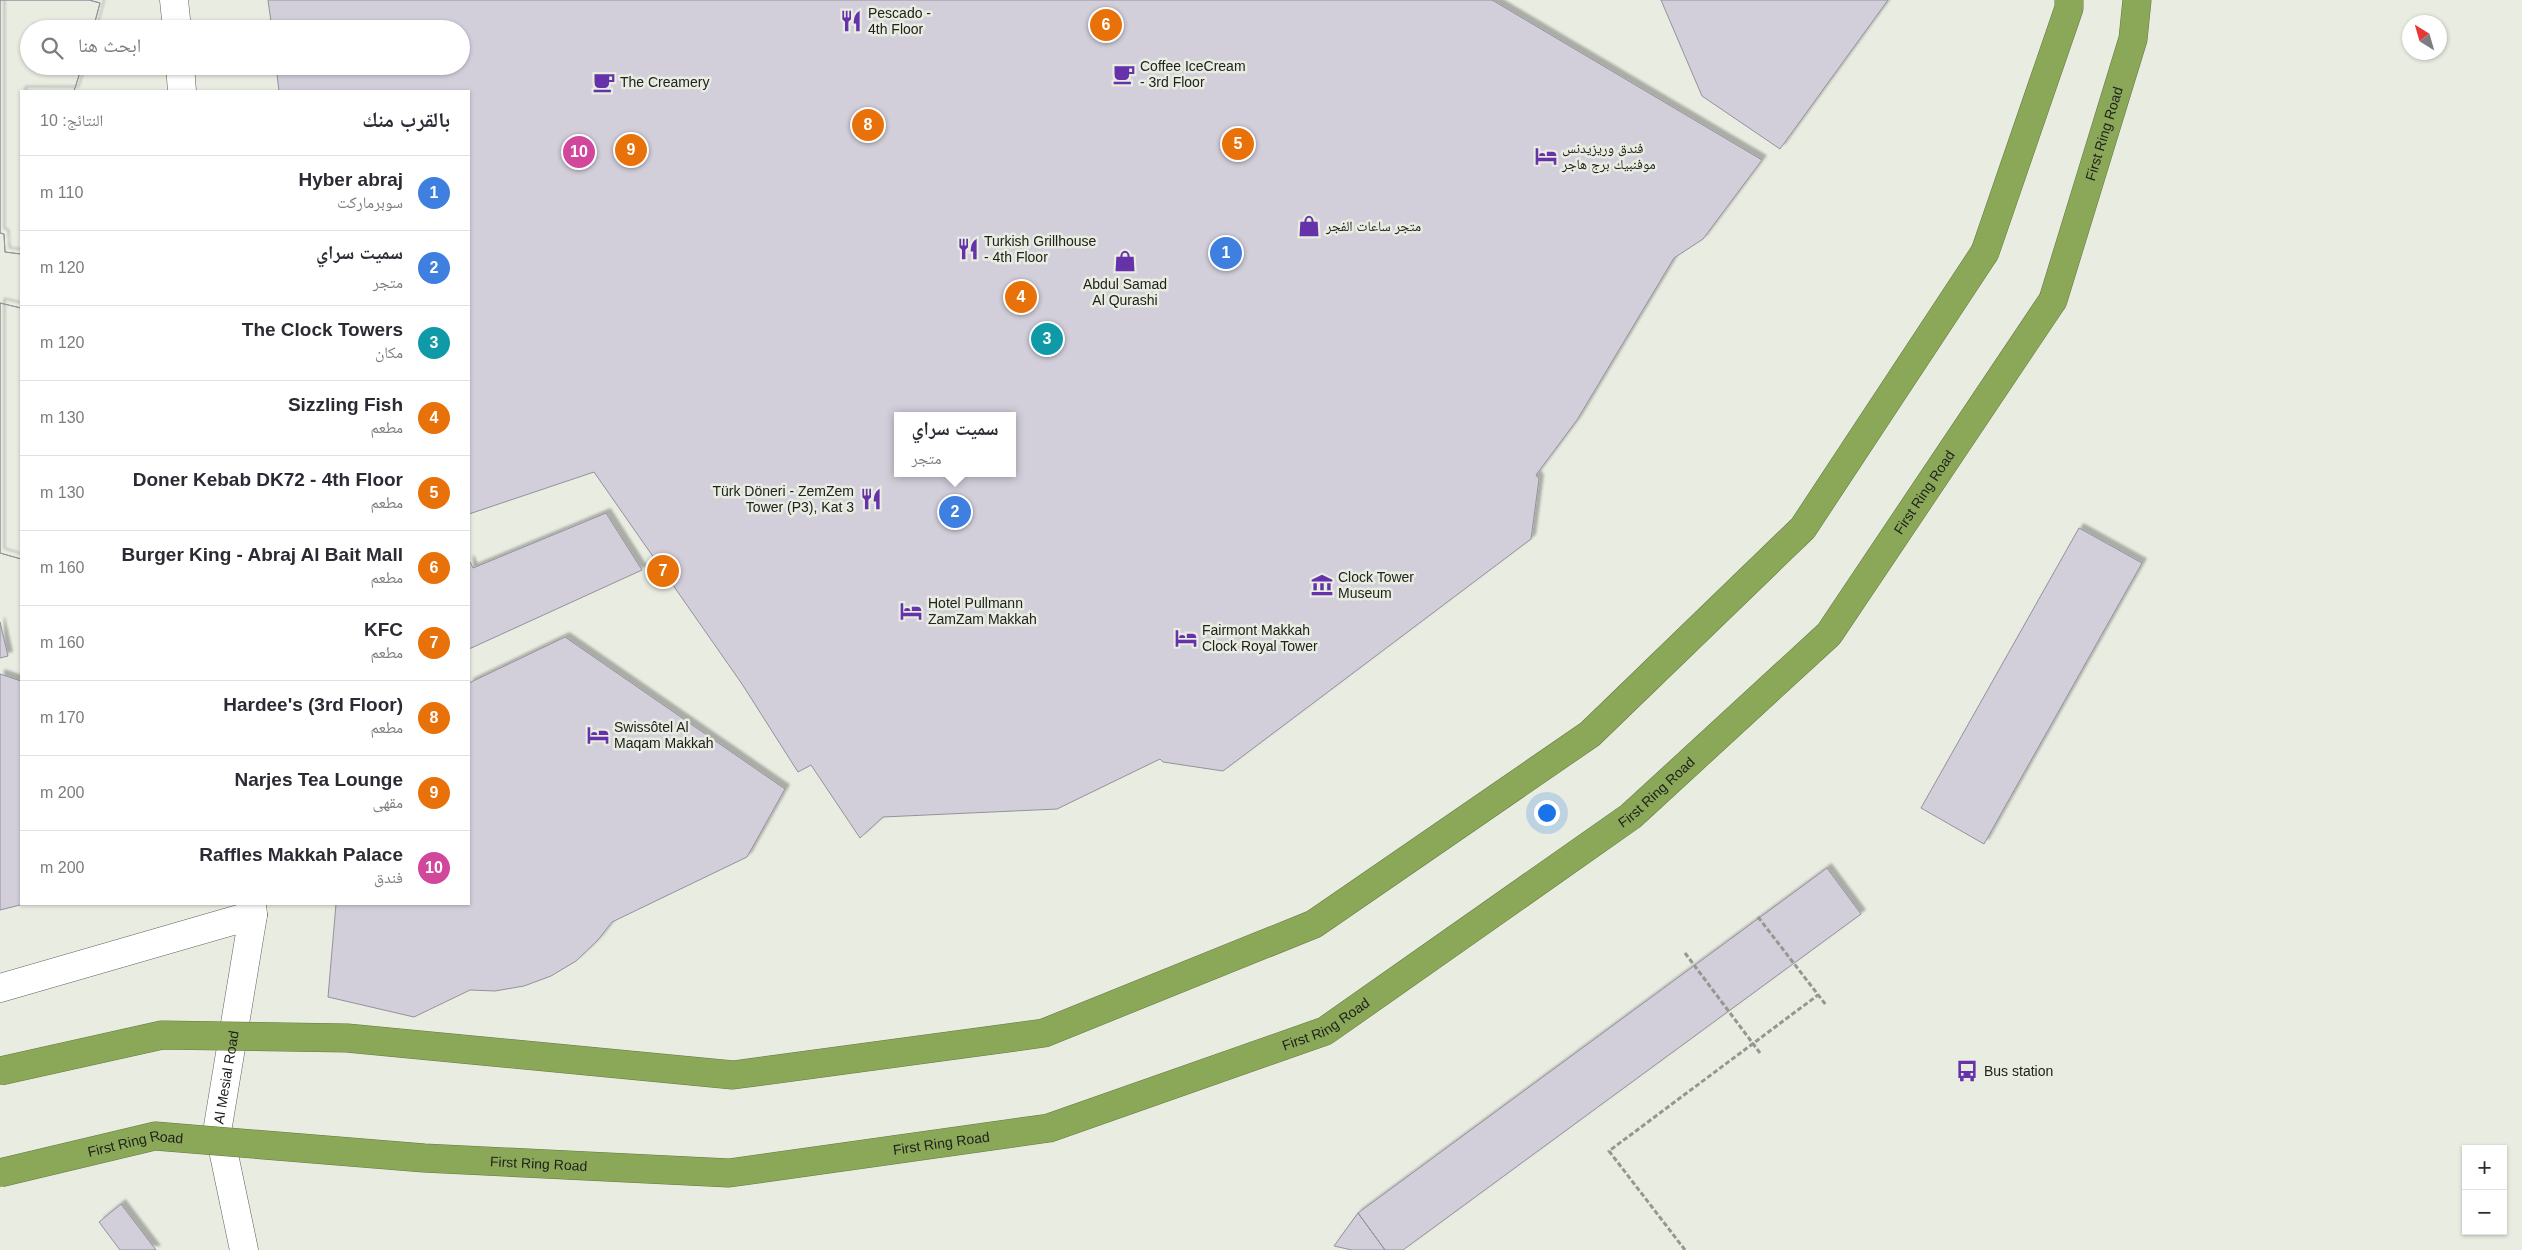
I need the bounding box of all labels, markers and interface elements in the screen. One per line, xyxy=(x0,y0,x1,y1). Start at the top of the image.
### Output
place label: Pescado - 4th Floor xyxy=(868,5,931,37)
pin: 6 xyxy=(1090,6,1122,44)
restaurant icon: Pescado - 4th Floor xyxy=(838,8,864,34)
north arrow xyxy=(2402,15,2447,60)
search box xyxy=(20,20,470,75)
icon: search xyxy=(38,34,66,62)
text: ابحث هنا xyxy=(78,35,141,56)
place label: Coffee IceCream - 3rd Floor xyxy=(1140,58,1246,90)
cafe icon: Coffee IceCream - 3rd Floor xyxy=(1111,61,1137,87)
cafe icon: The Creamery xyxy=(591,69,617,95)
place label: The Creamery xyxy=(620,74,709,90)
street label: First Ring Road xyxy=(2082,85,2126,183)
pin: 8 xyxy=(852,106,884,144)
text: بالقرب منك xyxy=(362,108,450,131)
text: النتائج: 10 xyxy=(40,112,103,129)
pin: 5 xyxy=(1222,125,1254,163)
pin: 9 xyxy=(615,131,647,169)
pin: 10 xyxy=(563,133,595,171)
place label: فندق وريزيدنس موفنبيك برج هاجر xyxy=(1561,140,1656,174)
hotel icon: فندق وريزيدنس موفنبيك برج هاجر xyxy=(1533,143,1559,169)
text: Hyber abraj xyxy=(298,169,403,190)
text: 110 m xyxy=(40,184,83,201)
text: 1 xyxy=(430,184,438,201)
text: سوبرماركت xyxy=(337,194,403,211)
shop icon: متجر ساعات الفجر xyxy=(1296,213,1322,239)
place label: متجر ساعات الفجر xyxy=(1325,218,1421,235)
place label: Turkish Grillhouse - 4th Floor xyxy=(984,233,1097,265)
pin: 1 xyxy=(1210,234,1242,272)
restaurant icon: Turkish Grillhouse - 4th Floor xyxy=(955,236,981,262)
text: سميت سراي xyxy=(316,242,403,263)
shop icon: Abdul Samad Al Qurashi xyxy=(1112,248,1138,274)
text: 120 m xyxy=(40,259,84,276)
text: 2 xyxy=(430,259,438,276)
text: متجر xyxy=(373,274,403,291)
place label: Abdul Samad Al Qurashi xyxy=(1083,276,1167,308)
pin: 4 xyxy=(1005,278,1037,316)
text: The Clock Towers xyxy=(242,319,403,340)
pin: 3 xyxy=(1031,320,1063,358)
text: 120 m xyxy=(40,334,84,351)
text: 3 xyxy=(430,334,438,351)
text: مكان xyxy=(375,344,403,361)
text: Sizzling Fish xyxy=(288,394,403,415)
text: 130 m xyxy=(40,409,84,426)
text: 4 xyxy=(430,409,438,426)
popup xyxy=(894,412,1016,477)
text: سميت سراي xyxy=(911,418,999,439)
text: مطعم xyxy=(371,419,403,436)
street label: First Ring Road xyxy=(1890,447,1958,537)
text: متجر xyxy=(911,450,942,467)
text: Doner Kebab DK72 - 4th Floor xyxy=(133,469,403,490)
place label: Türk Döneri - ZemZem Tower (P3), Kat 3 xyxy=(712,483,854,515)
text: 130 m xyxy=(40,484,84,501)
text: 5 xyxy=(430,484,438,501)
restaurant icon: Türk Döneri - ZemZem Tower (P3), Kat 3 xyxy=(858,486,884,512)
pin: 2 xyxy=(939,493,971,531)
text: مطعم xyxy=(371,494,403,511)
text: Burger King - Abraj Al Bait Mall xyxy=(121,544,403,565)
pin: 7 xyxy=(647,552,679,590)
text: 160 m xyxy=(40,559,84,576)
text: 6 xyxy=(430,559,438,576)
text: مطعم xyxy=(371,569,403,586)
place label: Clock Tower Museum xyxy=(1338,569,1414,601)
museum icon: Clock Tower Museum xyxy=(1309,572,1335,598)
place label: Hotel Pullmann ZamZam Makkah xyxy=(928,595,1037,627)
hotel icon: Hotel Pullmann ZamZam Makkah xyxy=(898,598,924,624)
text: KFC xyxy=(364,619,403,640)
place label: Fairmont Makkah Clock Royal Tower xyxy=(1202,622,1318,654)
hotel icon: Fairmont Makkah Clock Royal Tower xyxy=(1173,625,1199,651)
text: 160 m xyxy=(40,634,84,651)
text: 7 xyxy=(430,634,438,651)
text: مطعم xyxy=(371,644,403,661)
text: Hardee's (3rd Floor) xyxy=(223,694,403,715)
text: 170 m xyxy=(40,709,84,726)
text: 8 xyxy=(430,709,438,726)
text: مطعم xyxy=(371,719,403,736)
place label: Swissôtel Al Maqam Makkah xyxy=(614,719,714,751)
hotel icon: Swissôtel Al Maqam Makkah xyxy=(585,722,611,748)
street label: First Ring Road xyxy=(1615,754,1698,831)
text: Narjes Tea Lounge xyxy=(234,769,403,790)
text: 200 m xyxy=(40,784,84,801)
text: 9 xyxy=(430,784,438,801)
text: مقهى xyxy=(372,794,403,811)
your location xyxy=(1534,800,1560,826)
text: Raffles Makkah Palace xyxy=(199,844,403,865)
text: 200 m xyxy=(40,859,84,876)
text: 10 xyxy=(425,859,443,876)
text: فندق xyxy=(374,869,403,886)
street label: First Ring Road xyxy=(1280,994,1372,1053)
street label: Al Mesial Road xyxy=(210,1030,242,1125)
bus stop icon: Bus station xyxy=(1954,1058,1980,1084)
place label: Bus station xyxy=(1984,1063,2053,1079)
street label: First Ring Road xyxy=(86,1127,184,1160)
street label: First Ring Road xyxy=(892,1128,991,1158)
map controls xyxy=(2462,1145,2507,1235)
button: + xyxy=(2462,1145,2507,1190)
street label: First Ring Road xyxy=(490,1153,588,1174)
button: − xyxy=(2462,1190,2507,1235)

